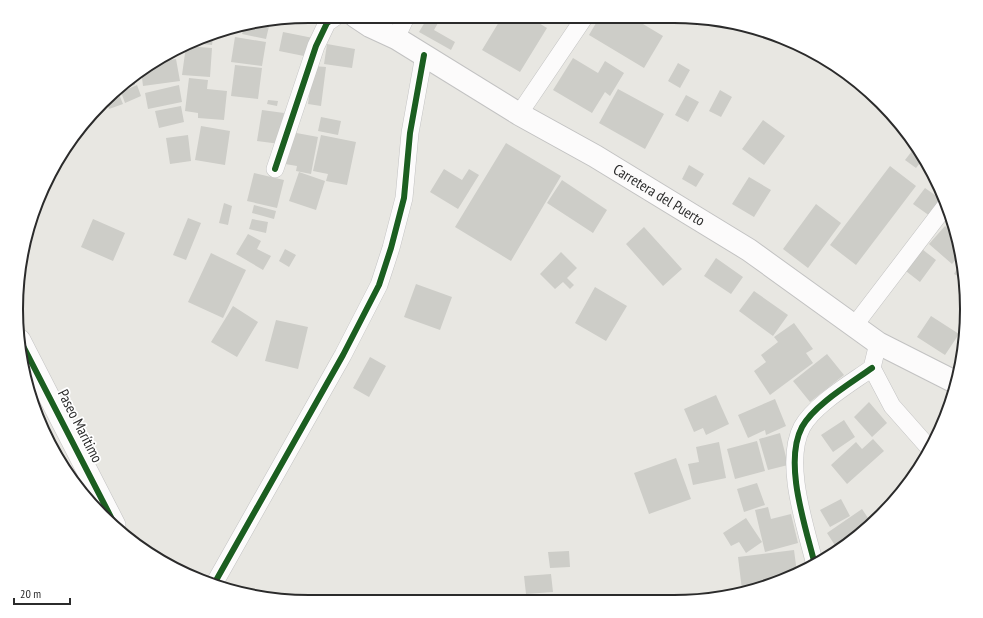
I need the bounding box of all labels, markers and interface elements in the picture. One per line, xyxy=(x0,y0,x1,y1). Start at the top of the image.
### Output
street label: Carretera del Puerto xyxy=(610,159,709,230)
street label: Paseo Marítimo xyxy=(54,386,107,466)
scale bar xyxy=(14,580,70,606)
text: 20 m xyxy=(20,586,41,601)

